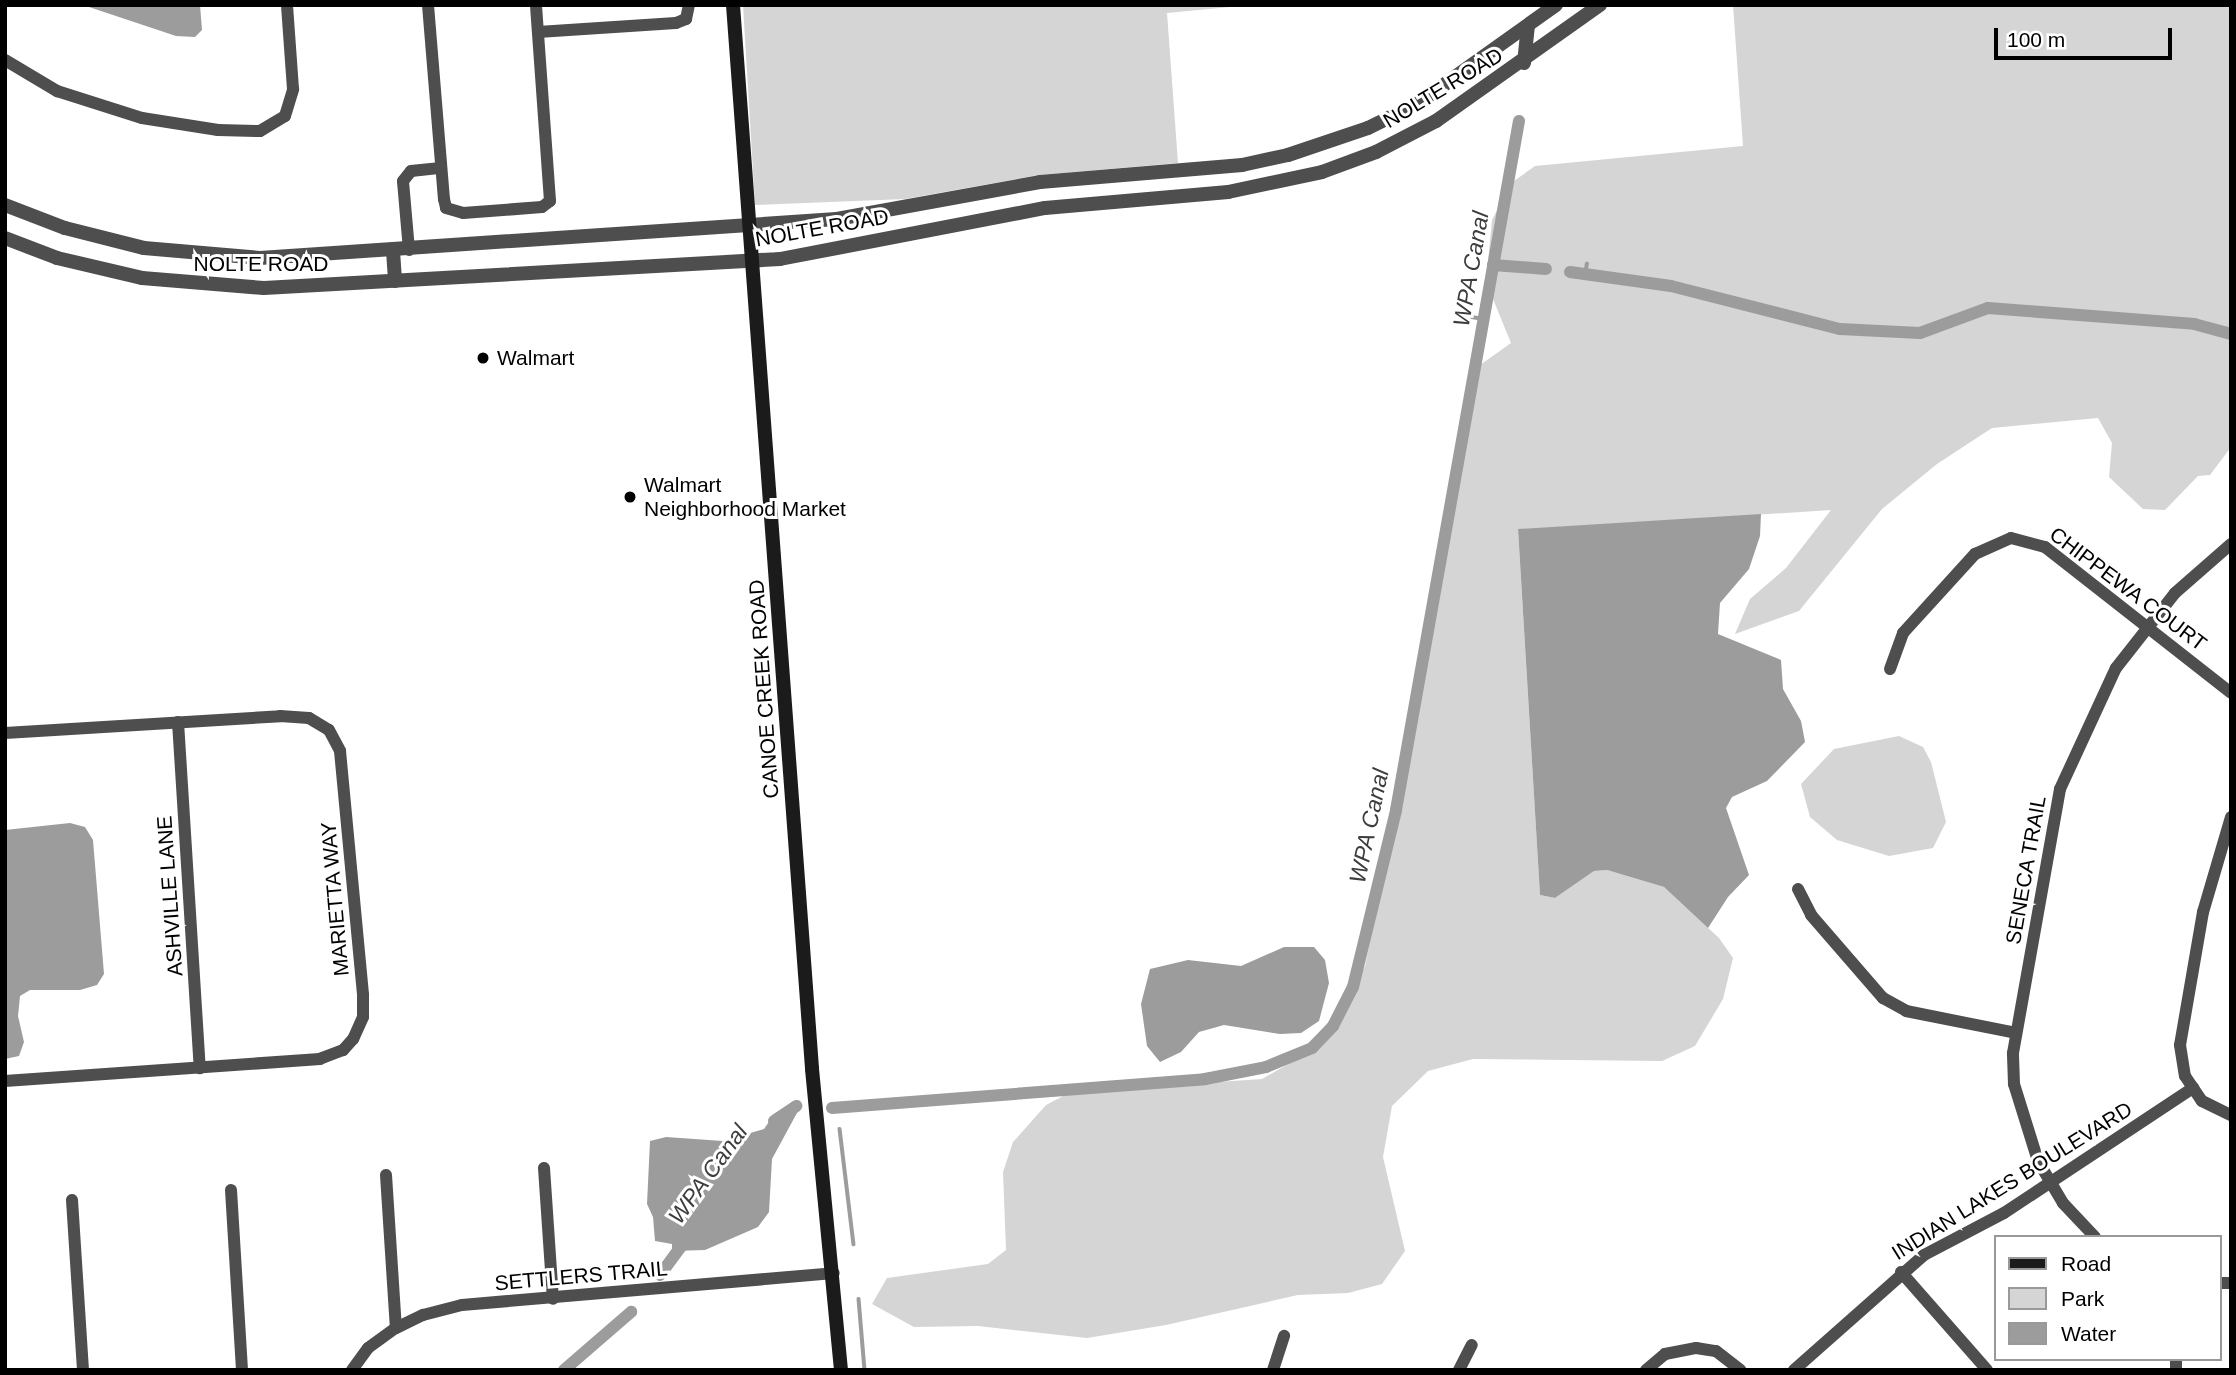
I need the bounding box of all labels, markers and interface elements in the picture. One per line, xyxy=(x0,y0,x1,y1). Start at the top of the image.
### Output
scale bar xyxy=(1998,14,2176,58)
text: 100 m xyxy=(2007,28,2065,51)
street label: NOLTE ROAD xyxy=(1379,42,1507,134)
street label: NOLTE ROAD xyxy=(753,204,891,252)
water label: WPA Canal xyxy=(1447,209,1495,329)
street label: NOLTE ROAD xyxy=(194,251,328,277)
place label: Walmart xyxy=(497,345,574,371)
marker: Walmart xyxy=(475,350,491,366)
place label: Walmart Neighborhood Market xyxy=(644,472,846,522)
marker: Walmart Neighborhood Market xyxy=(622,489,638,505)
street label: CHIPPEWA COURT xyxy=(2044,521,2212,657)
street label: CANOE CREEK ROAD xyxy=(744,579,784,799)
water label: WPA Canal xyxy=(1343,766,1395,886)
street label: SENECA TRAIL xyxy=(2000,793,2052,947)
street label: ASHVILLE LANE xyxy=(152,815,188,977)
street label: MARIETTA WAY xyxy=(316,820,354,978)
street label: INDIAN LAKES BOULEVARD xyxy=(1887,1097,2137,1265)
water label: WPA Canal xyxy=(662,1118,754,1230)
legend xyxy=(1994,1235,2222,1361)
text: Road xyxy=(2061,1252,2111,1275)
street label: SETTLERS TRAIL xyxy=(493,1256,669,1296)
text: Park xyxy=(2061,1287,2104,1310)
text: Water xyxy=(2061,1322,2116,1345)

